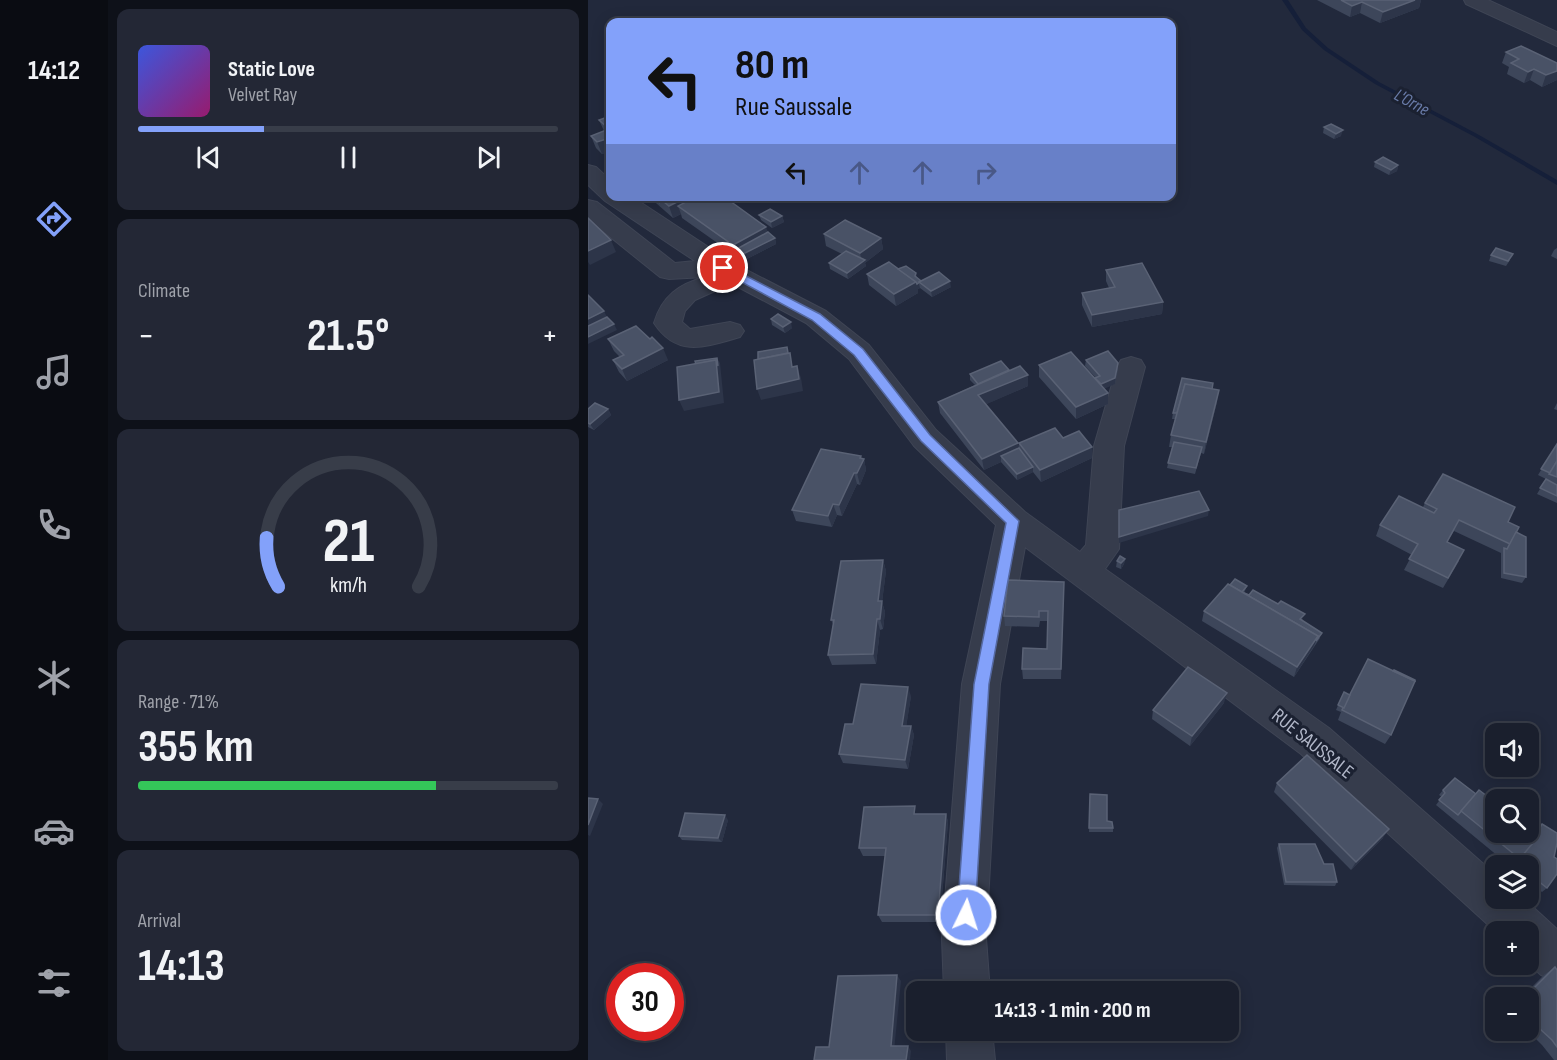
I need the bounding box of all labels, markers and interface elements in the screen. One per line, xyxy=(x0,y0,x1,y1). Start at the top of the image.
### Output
text: 80 m xyxy=(735,40,809,91)
icon: left xyxy=(636,42,714,120)
text: 14:12 xyxy=(28,55,80,87)
text: Static Love xyxy=(228,56,315,83)
text: Velvet Ray xyxy=(228,83,297,107)
water label: L'Orne xyxy=(1391,84,1433,120)
text: Rue Saussale xyxy=(735,91,852,123)
icon: previous xyxy=(192,141,225,174)
icon: pause xyxy=(332,141,365,174)
icon: next xyxy=(472,141,505,174)
icon: left xyxy=(780,156,813,189)
icon: ahead xyxy=(843,156,876,189)
icon: ahead xyxy=(906,156,939,189)
icon: right xyxy=(969,156,1002,189)
icon: directions xyxy=(33,198,75,240)
pin xyxy=(697,242,748,293)
icon: arrive xyxy=(706,251,739,284)
text: Climate xyxy=(138,279,190,303)
text: 21.5° xyxy=(307,309,389,364)
text: − xyxy=(138,316,154,356)
text: + xyxy=(542,316,558,356)
icon: music xyxy=(33,351,75,393)
icon: phone xyxy=(33,504,75,546)
text: 21 xyxy=(322,505,374,580)
text: km/h xyxy=(329,573,367,598)
icon: climate xyxy=(33,657,75,699)
text: Range · 71% xyxy=(138,690,219,714)
street label: RUE SAUSSALE xyxy=(1267,704,1358,784)
text: 355 km xyxy=(138,720,254,775)
map controls xyxy=(1485,723,1539,1041)
button: sound xyxy=(1485,723,1539,777)
button: search xyxy=(1485,789,1539,843)
icon: car xyxy=(33,810,75,852)
button: layers xyxy=(1485,855,1539,909)
position arrow xyxy=(934,883,998,947)
text: Arrival xyxy=(138,909,181,933)
button: + xyxy=(1485,921,1539,975)
text: 14:13 xyxy=(138,939,225,994)
icon: filters xyxy=(33,962,75,1004)
speed limit sign: 30 xyxy=(606,963,684,1041)
button: − xyxy=(1485,987,1539,1041)
text: 14:13 · 1 min · 200 m xyxy=(994,997,1151,1024)

